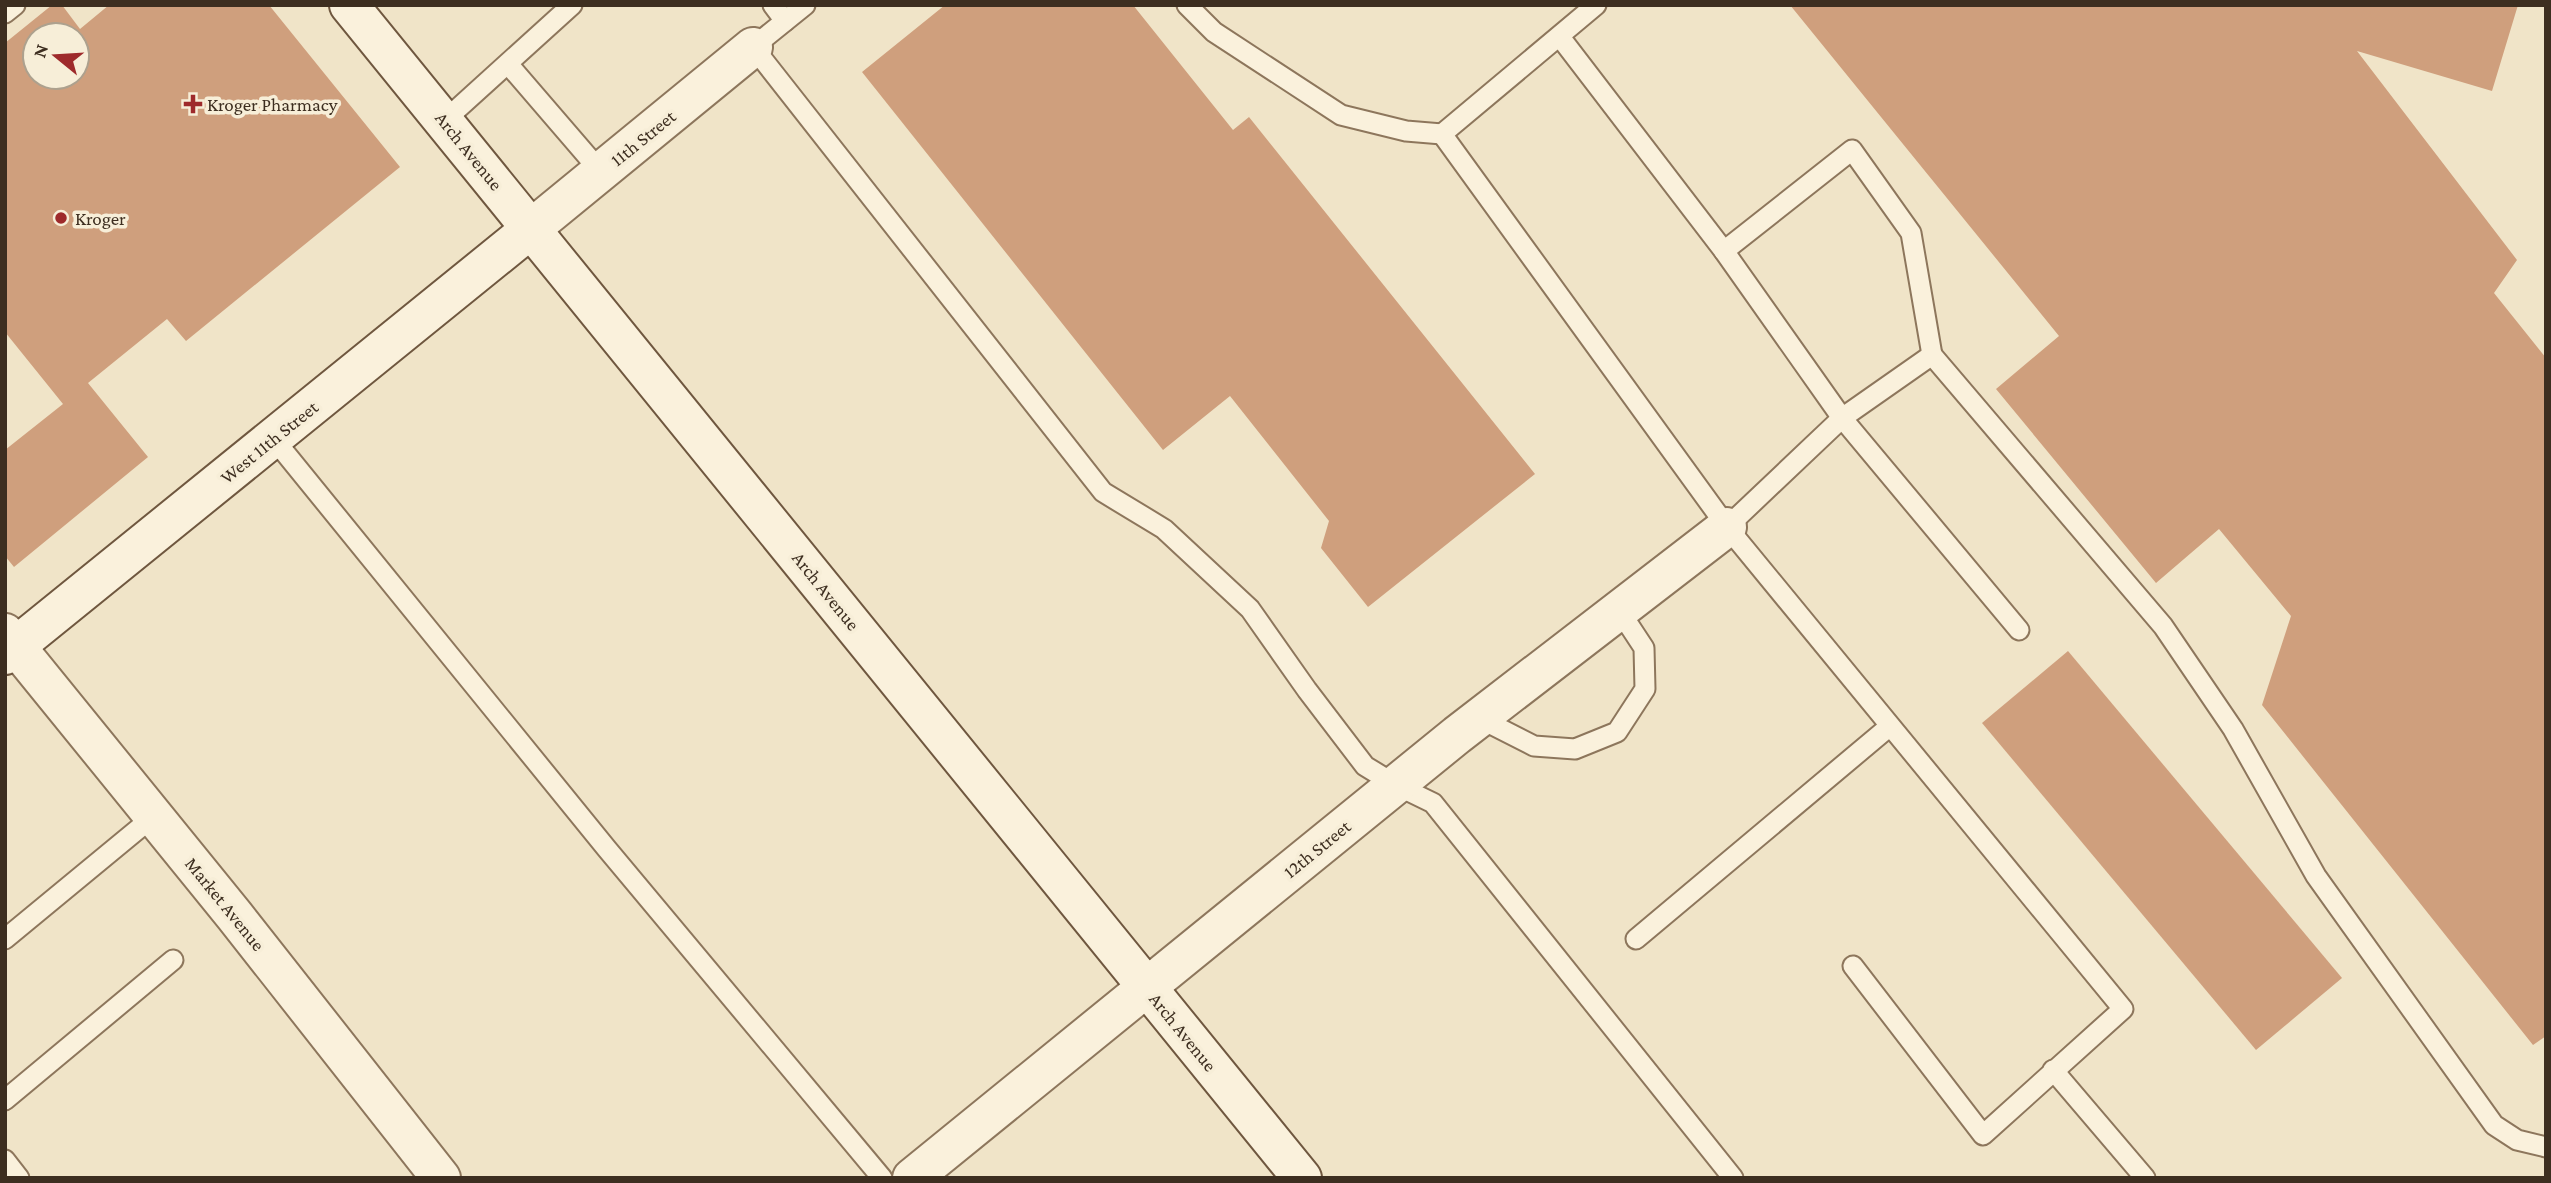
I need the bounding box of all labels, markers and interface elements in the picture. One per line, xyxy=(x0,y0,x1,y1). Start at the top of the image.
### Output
north arrow xyxy=(21,21,91,91)
text: N xyxy=(28,41,52,60)
place label: Kroger Pharmacy xyxy=(207,94,338,115)
marker: Kroger Pharmacy xyxy=(185,96,201,112)
street label: 11th Street xyxy=(606,105,680,170)
street label: Arch Avenue xyxy=(431,108,507,194)
place label: Kroger xyxy=(75,208,126,229)
marker: Kroger xyxy=(53,210,69,226)
street label: West 11th Street xyxy=(216,396,323,488)
street label: Arch Avenue xyxy=(788,548,864,634)
street label: 12th Street xyxy=(1279,815,1355,882)
street label: Market Avenue xyxy=(181,853,269,955)
street label: Arch Avenue xyxy=(1145,989,1221,1075)

